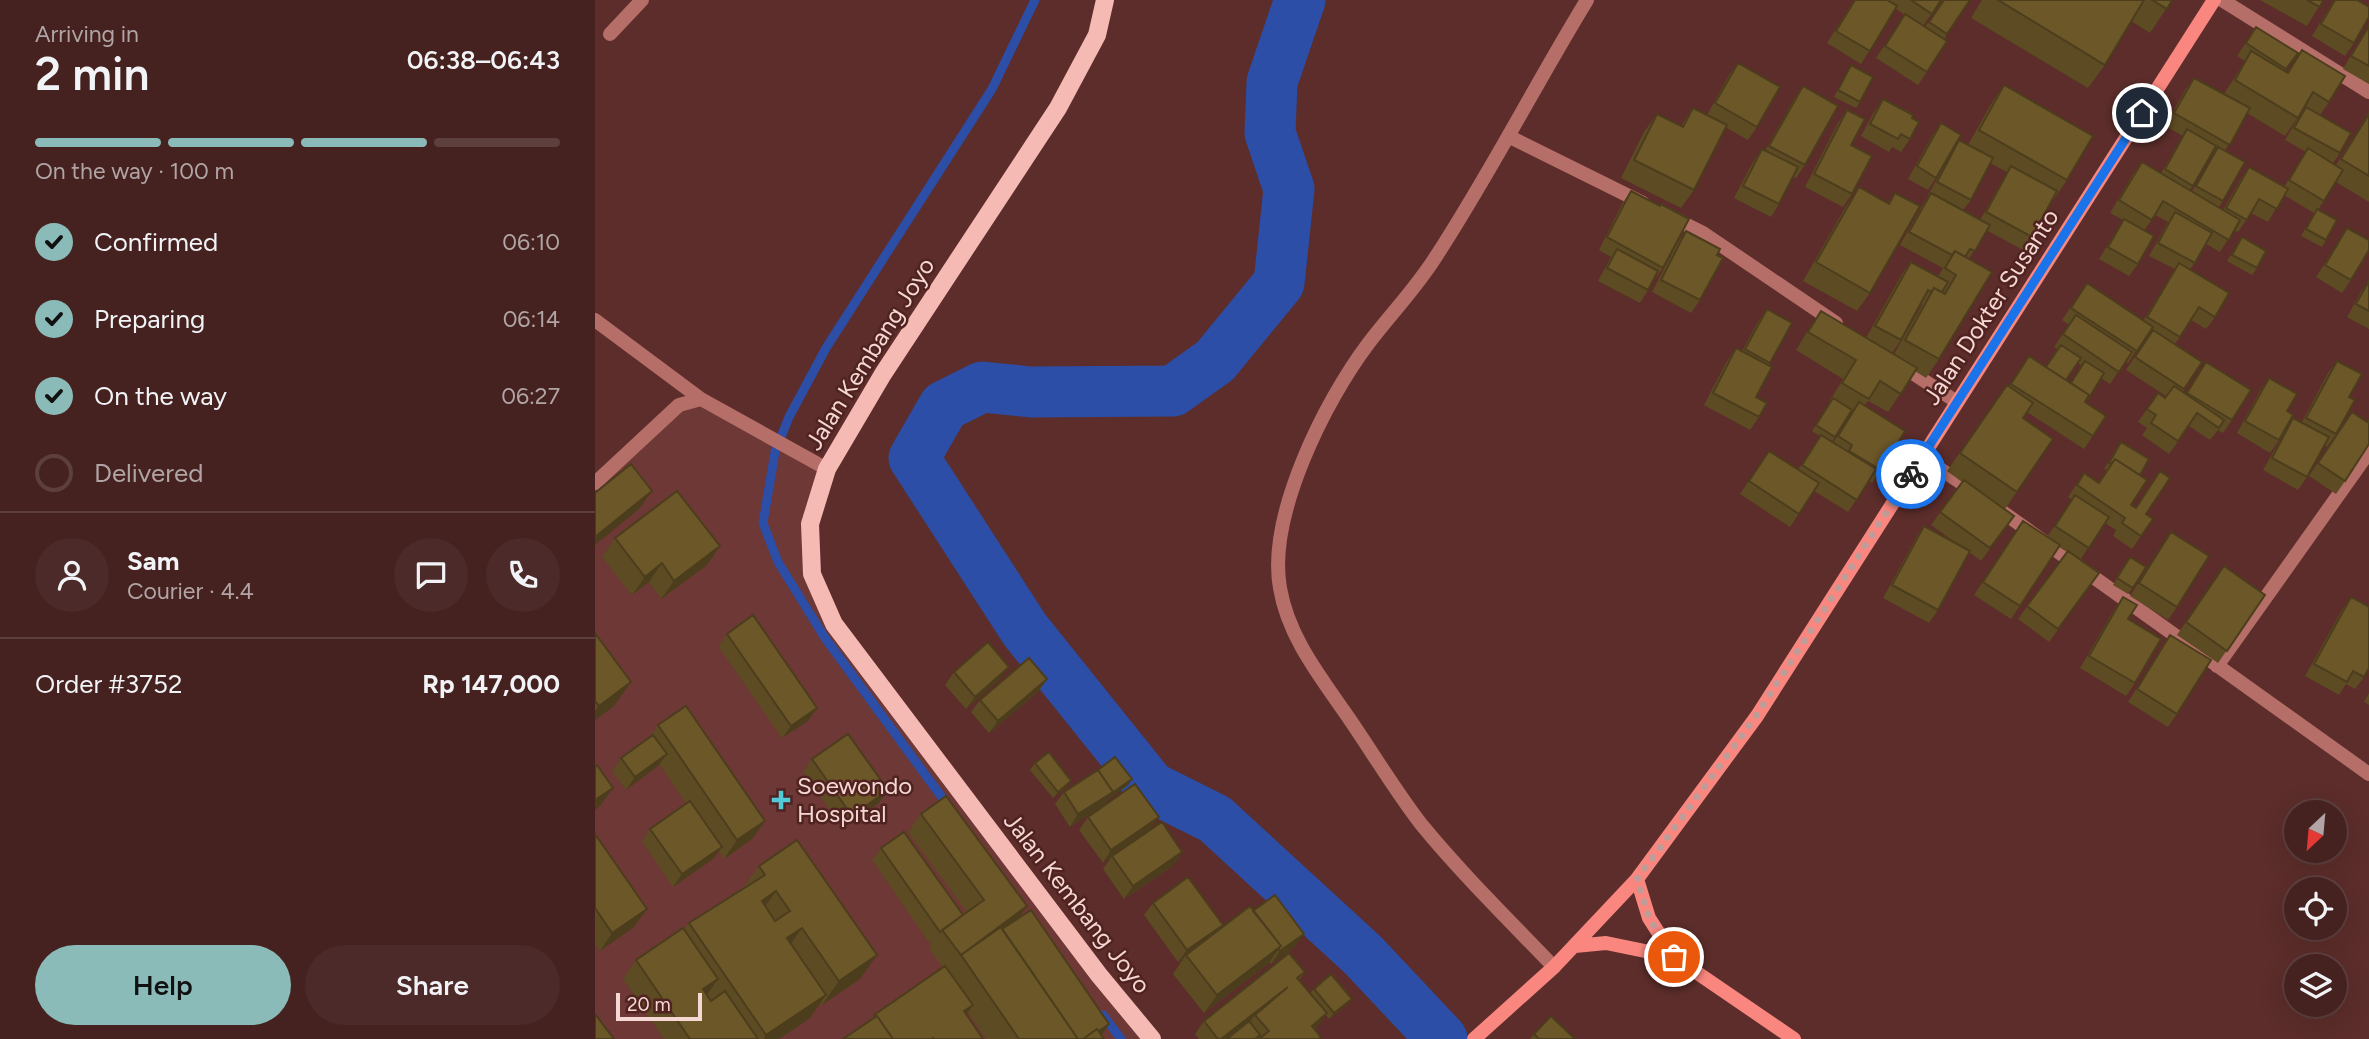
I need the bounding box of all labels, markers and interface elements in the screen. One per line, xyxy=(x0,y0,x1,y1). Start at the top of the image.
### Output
text: Arriving in xyxy=(35,20,139,48)
text: 06:38–06:43 xyxy=(407,44,560,76)
text: 2 min xyxy=(35,46,150,102)
pin xyxy=(2112,83,2172,143)
icon: home xyxy=(2123,94,2161,132)
text: On the way · 100 m xyxy=(35,157,234,185)
street label: Jalan Dokter Susanto xyxy=(1916,203,2065,410)
icon: check xyxy=(35,223,73,261)
text: Confirmed xyxy=(94,226,218,258)
text: 06:10 xyxy=(502,228,560,256)
street label: Jalan Kembang Joyo xyxy=(799,252,941,455)
icon: check xyxy=(35,300,73,338)
text: Preparing xyxy=(94,303,205,335)
text: 06:14 xyxy=(503,305,560,333)
icon: check xyxy=(35,377,73,415)
text: On the way xyxy=(94,380,227,412)
text: 06:27 xyxy=(501,382,560,410)
courier xyxy=(1876,439,1946,509)
icon: bike xyxy=(1892,455,1930,493)
text: Delivered xyxy=(94,457,203,489)
button: person xyxy=(35,538,109,612)
button: chat xyxy=(394,538,468,612)
button: phone xyxy=(486,538,560,612)
text: Sam xyxy=(127,545,179,577)
text: Courier · 4.4 xyxy=(127,577,254,605)
text: Order #3752 xyxy=(35,668,183,700)
text: Rp 147,000 xyxy=(422,668,560,700)
place label: Soewondo Hospital xyxy=(797,771,912,828)
marker: Soewondo Hospital xyxy=(771,790,791,810)
north arrow xyxy=(2284,800,2347,863)
map controls xyxy=(2284,800,2347,1017)
street label: Jalan Kembang Joyo xyxy=(998,807,1157,999)
button: locate xyxy=(2284,877,2347,940)
pin xyxy=(1644,927,1704,987)
icon: bag xyxy=(1655,938,1693,976)
button: Help xyxy=(35,945,291,1025)
button: Share xyxy=(305,945,560,1025)
button: layers xyxy=(2284,954,2347,1017)
scale bar xyxy=(616,990,702,1022)
text: 20 m xyxy=(627,993,671,1016)

